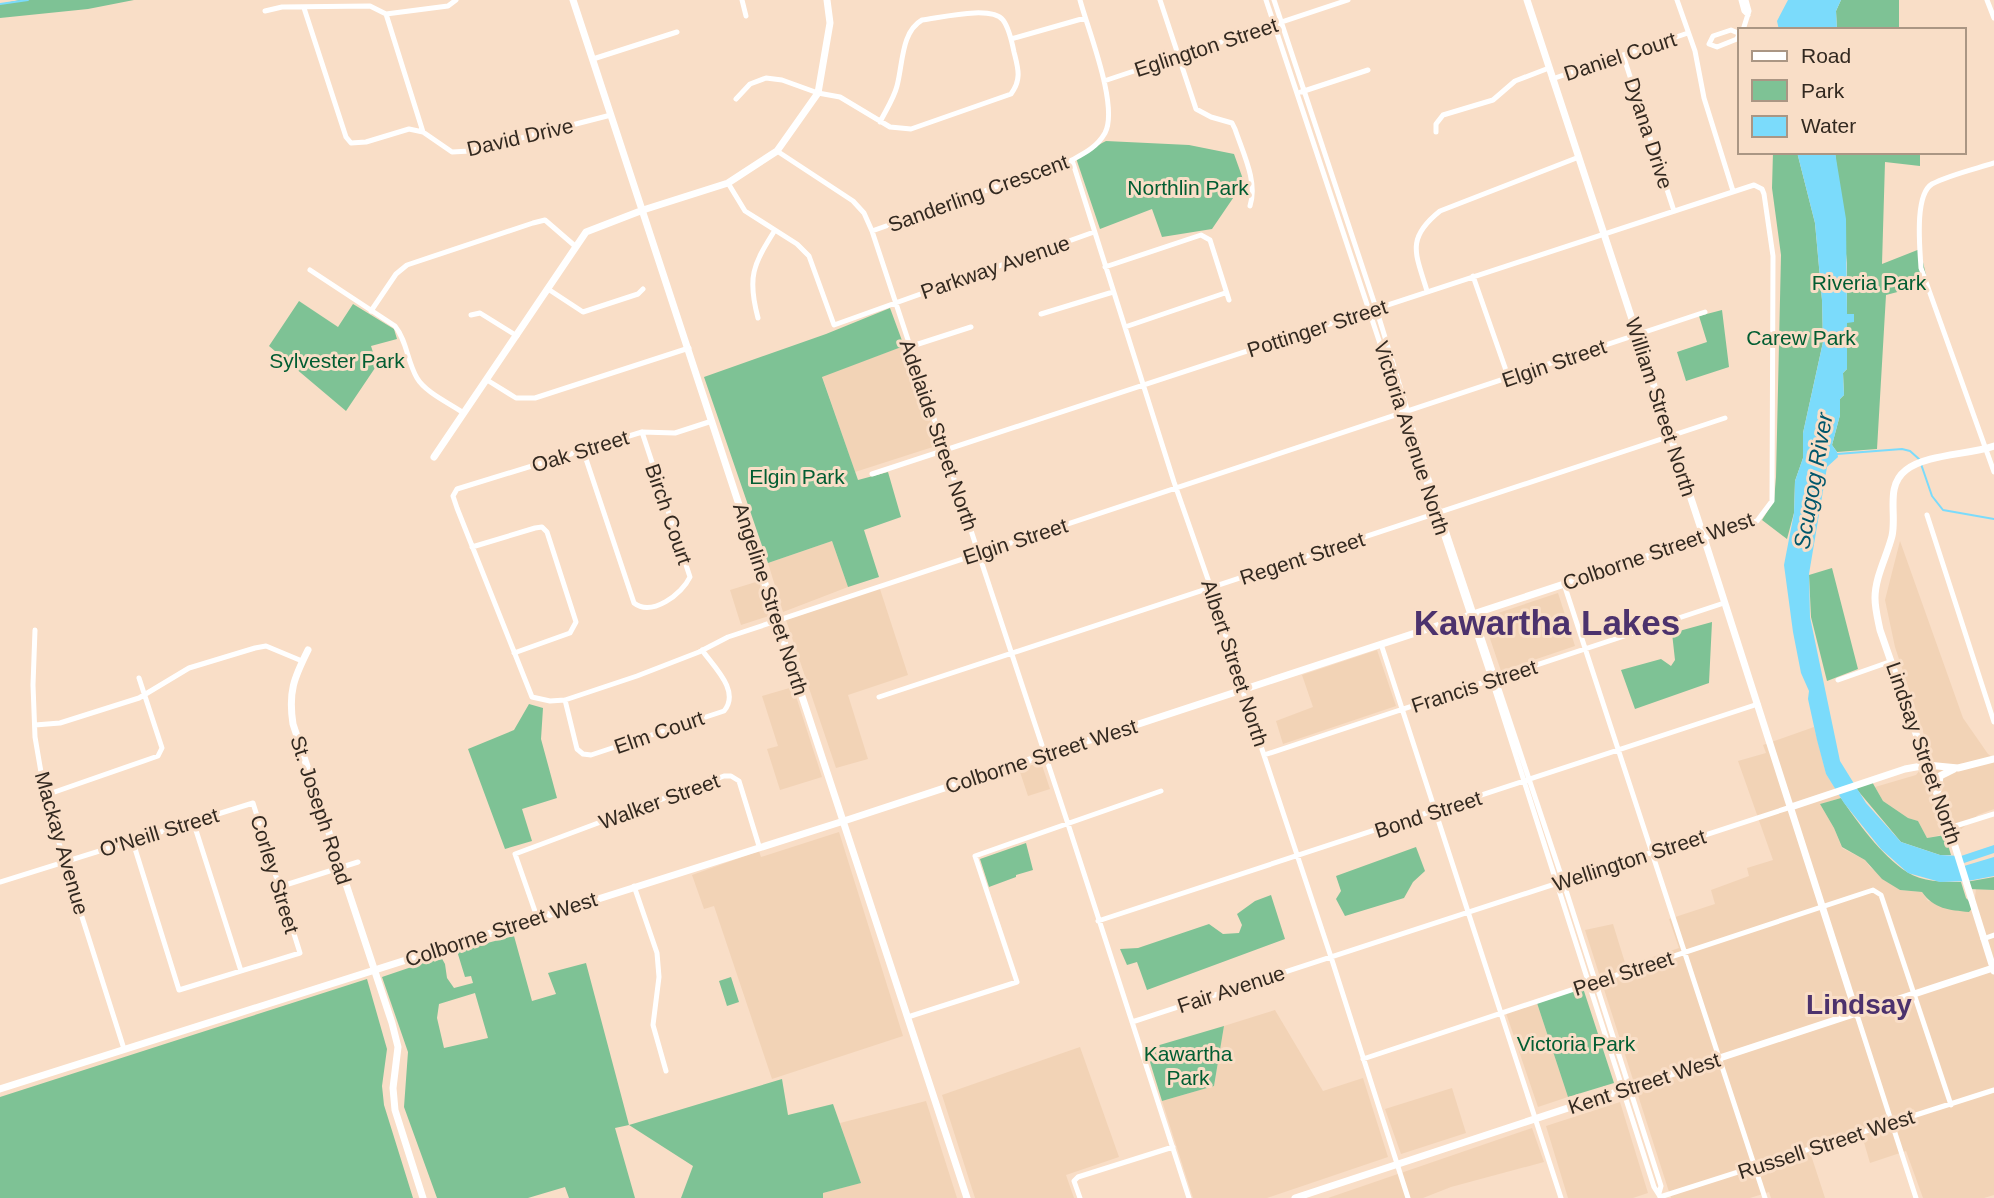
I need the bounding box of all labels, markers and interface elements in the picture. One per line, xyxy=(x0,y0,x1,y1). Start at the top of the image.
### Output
street label: Eglington Street xyxy=(1131,13,1281,81)
street label: Daniel Court xyxy=(1561,27,1679,85)
legend xyxy=(1738,28,1966,154)
text: Road xyxy=(1801,44,1851,67)
street label: Dyana Drive xyxy=(1620,75,1678,191)
text: Park xyxy=(1801,79,1845,102)
street label: David Drive xyxy=(465,114,575,160)
text: Water xyxy=(1801,114,1856,137)
street label: Sanderling Crescent xyxy=(885,150,1071,236)
park label: Northlin Park xyxy=(1127,176,1249,199)
street label: Parkway Avenue xyxy=(917,231,1073,303)
park label: Riveria Park xyxy=(1812,271,1927,294)
street label: Pottinger Street xyxy=(1244,294,1390,361)
street label: William Street North xyxy=(1621,315,1701,499)
park label: Carew Park xyxy=(1746,326,1856,349)
street label: Elgin Street xyxy=(1499,334,1609,392)
street label: Adelaide Street North xyxy=(895,336,983,534)
street label: Victoria Avenue North xyxy=(1370,338,1454,538)
park label: Sylvester Park xyxy=(269,349,405,372)
water label: Scugog River xyxy=(1788,409,1838,551)
street label: Oak Street xyxy=(529,425,632,477)
street label: Birch Court xyxy=(641,461,697,568)
park label: Elgin Park xyxy=(749,465,845,488)
street label: Angeline Street North xyxy=(729,500,813,698)
street label: Colborne Street West xyxy=(1560,507,1757,594)
street label: Elgin Street xyxy=(960,513,1070,569)
street label: Regent Street xyxy=(1237,527,1367,589)
street label: Albert Street North xyxy=(1197,577,1273,749)
district label: Kawartha Lakes xyxy=(1414,603,1680,642)
street label: Francis Street xyxy=(1408,655,1540,717)
street label: Lindsay Street North xyxy=(1882,659,1966,847)
street label: Elm Court xyxy=(611,706,707,758)
street label: Colborne Street West xyxy=(942,714,1140,798)
street label: St. Joseph Road xyxy=(286,733,356,887)
street label: Mackay Avenue xyxy=(31,769,93,917)
street label: Walker Street xyxy=(596,769,722,833)
street label: Bond Street xyxy=(1372,786,1484,842)
street label: O'Neill Street xyxy=(97,803,221,861)
street label: Corley Street xyxy=(246,812,304,936)
street label: Wellington Street xyxy=(1550,824,1709,896)
street label: Colborne Street West xyxy=(402,887,600,971)
street label: Peel Street xyxy=(1570,946,1676,1000)
street label: Fair Avenue xyxy=(1174,961,1288,1017)
district label: Lindsay xyxy=(1806,989,1912,1020)
park label: Victoria Park xyxy=(1517,1032,1636,1055)
park label: Kawartha Park xyxy=(1144,1042,1233,1089)
street label: Kent Street West xyxy=(1565,1048,1723,1118)
street label: Russell Street West xyxy=(1735,1105,1917,1183)

